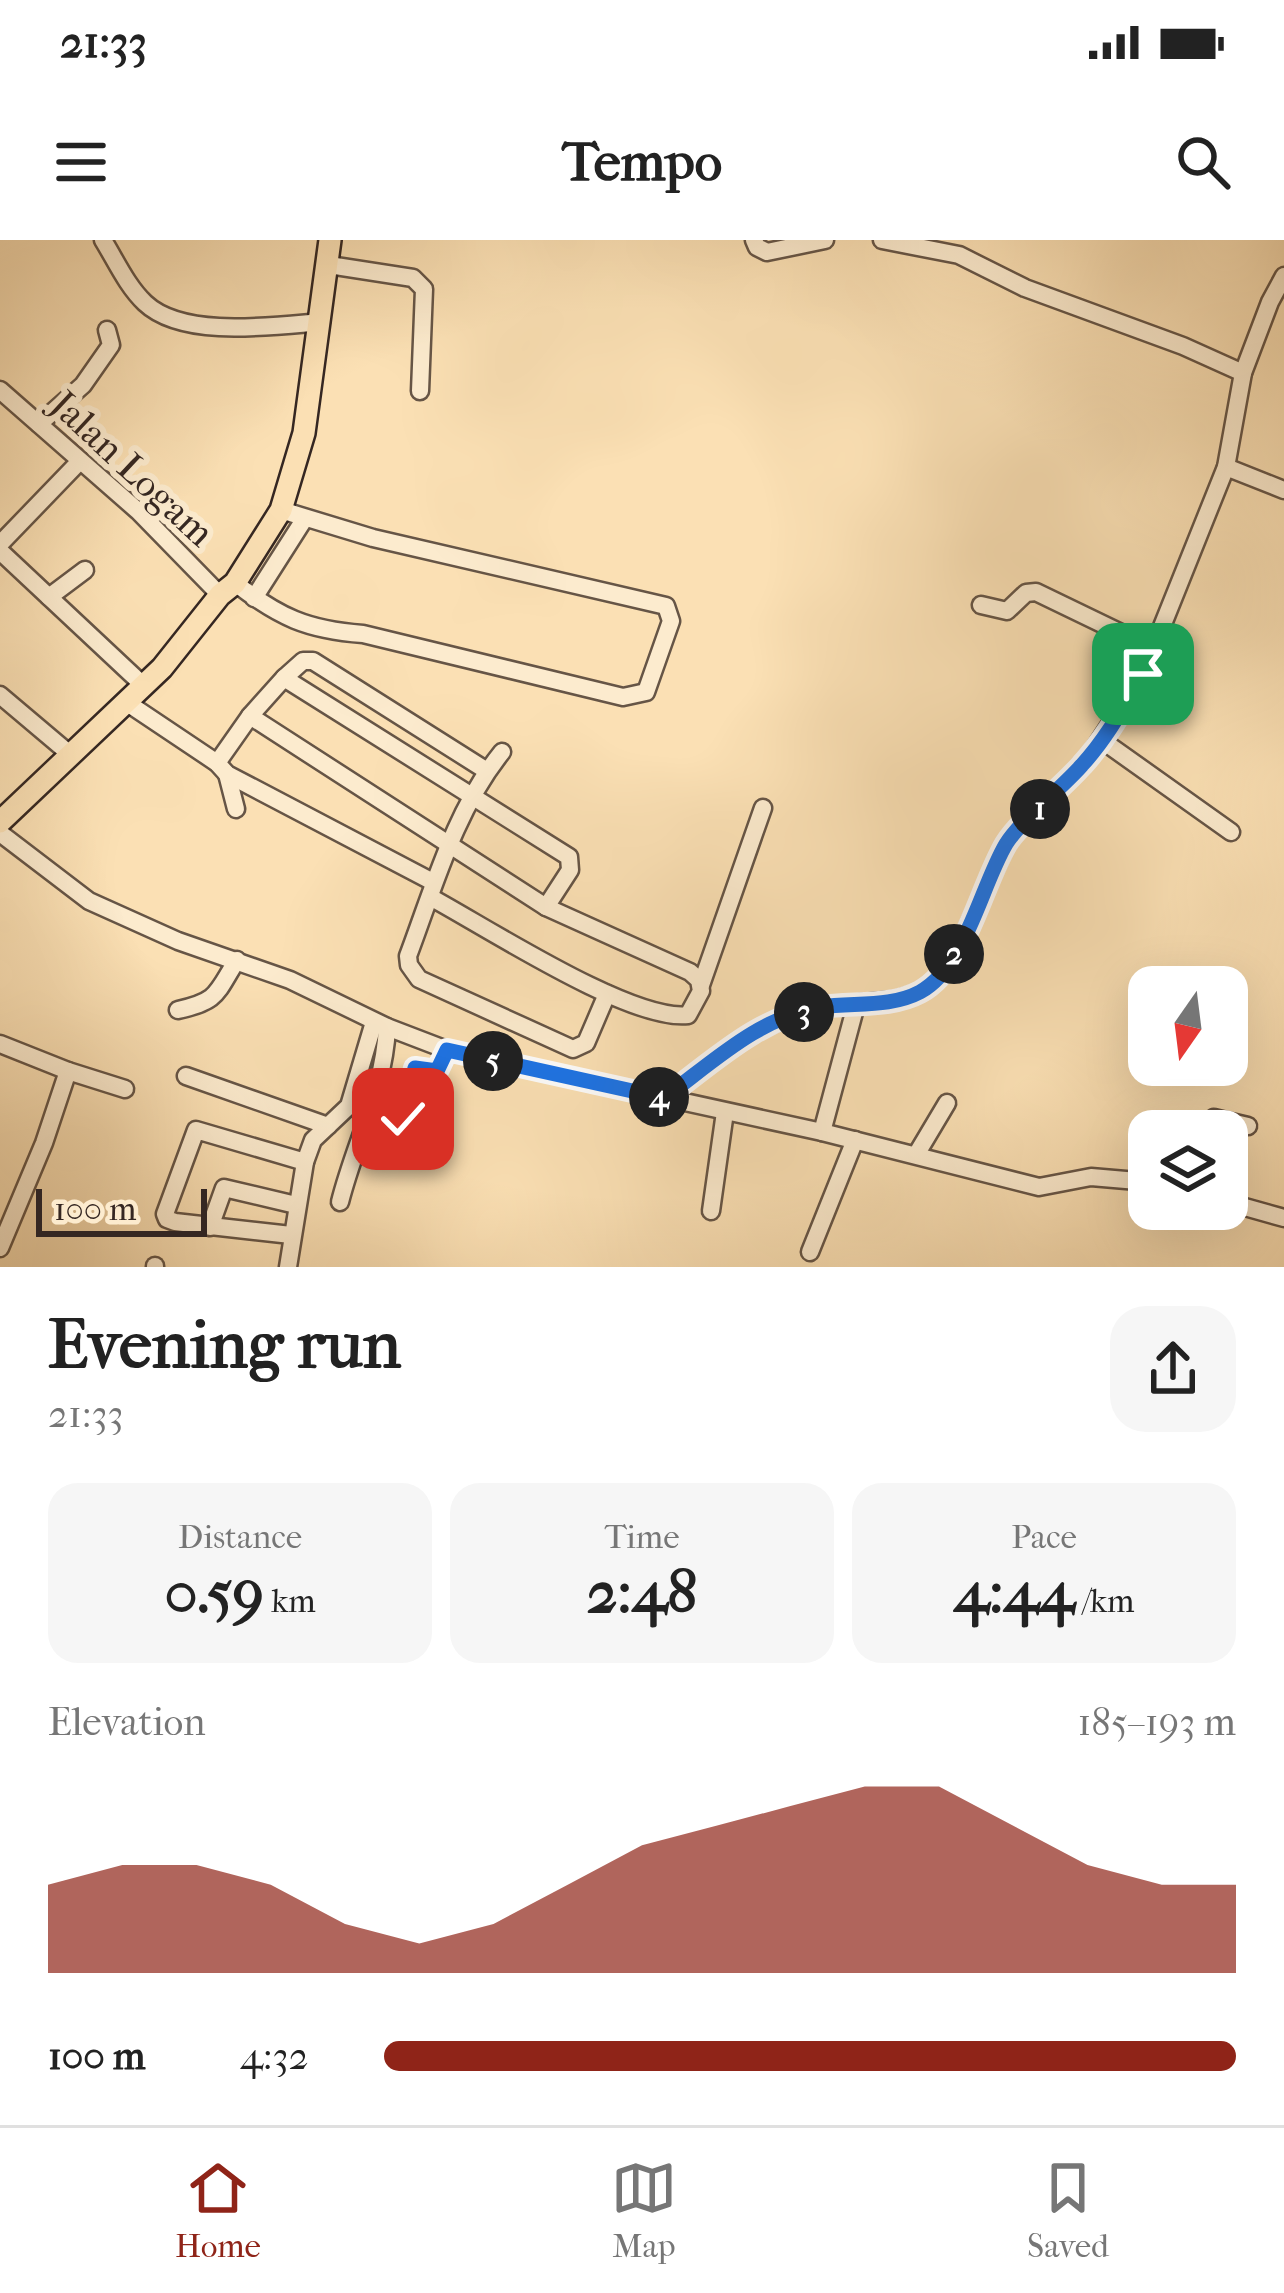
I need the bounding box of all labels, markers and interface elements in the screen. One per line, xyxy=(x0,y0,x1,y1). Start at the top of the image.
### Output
text: 21:33 xyxy=(60,16,147,69)
icon: menu xyxy=(48,129,114,195)
icon: search xyxy=(1170,129,1236,195)
text: Tempo xyxy=(562,131,722,194)
street label: Jalan Logam xyxy=(39,379,224,556)
pin xyxy=(1092,623,1194,725)
icon: arrive xyxy=(1110,641,1176,707)
pin: 1 xyxy=(1010,779,1070,839)
text: 1 xyxy=(1034,789,1046,828)
pin: 2 xyxy=(924,924,984,984)
text: 2 xyxy=(946,934,962,973)
north arrow xyxy=(1128,966,1248,1086)
map controls xyxy=(1128,966,1248,1230)
pin: 3 xyxy=(774,982,834,1042)
text: 3 xyxy=(797,992,811,1031)
pin: 5 xyxy=(463,1031,523,1091)
text: 5 xyxy=(486,1041,500,1080)
pin: 4 xyxy=(629,1067,689,1127)
pin xyxy=(352,1068,454,1170)
text: 4 xyxy=(649,1077,669,1116)
icon: check xyxy=(370,1086,436,1152)
button: layers xyxy=(1128,1110,1248,1230)
scale bar xyxy=(36,1183,207,1236)
text: 100 m xyxy=(54,1190,137,1229)
button: share xyxy=(1110,1306,1236,1432)
text: Evening run xyxy=(48,1307,401,1384)
text: 21:33 xyxy=(48,1391,123,1437)
text: Distance xyxy=(178,1518,302,1557)
text: Time xyxy=(605,1518,680,1557)
text: Pace xyxy=(1011,1518,1077,1557)
text: 0.59 xyxy=(164,1557,264,1628)
text: 2:48 xyxy=(587,1557,697,1628)
text: 4:44 xyxy=(954,1557,1075,1628)
text: km xyxy=(264,1582,316,1621)
text: /km xyxy=(1075,1582,1134,1621)
text: Elevation xyxy=(48,1699,206,1745)
text: 185–193 m xyxy=(1077,1699,1236,1745)
text: 100 m xyxy=(48,2033,146,2079)
text: 4:32 xyxy=(240,2033,309,2079)
tab: Home xyxy=(175,2155,261,2266)
tab: Map xyxy=(611,2155,677,2266)
tab: Saved xyxy=(1027,2155,1109,2266)

